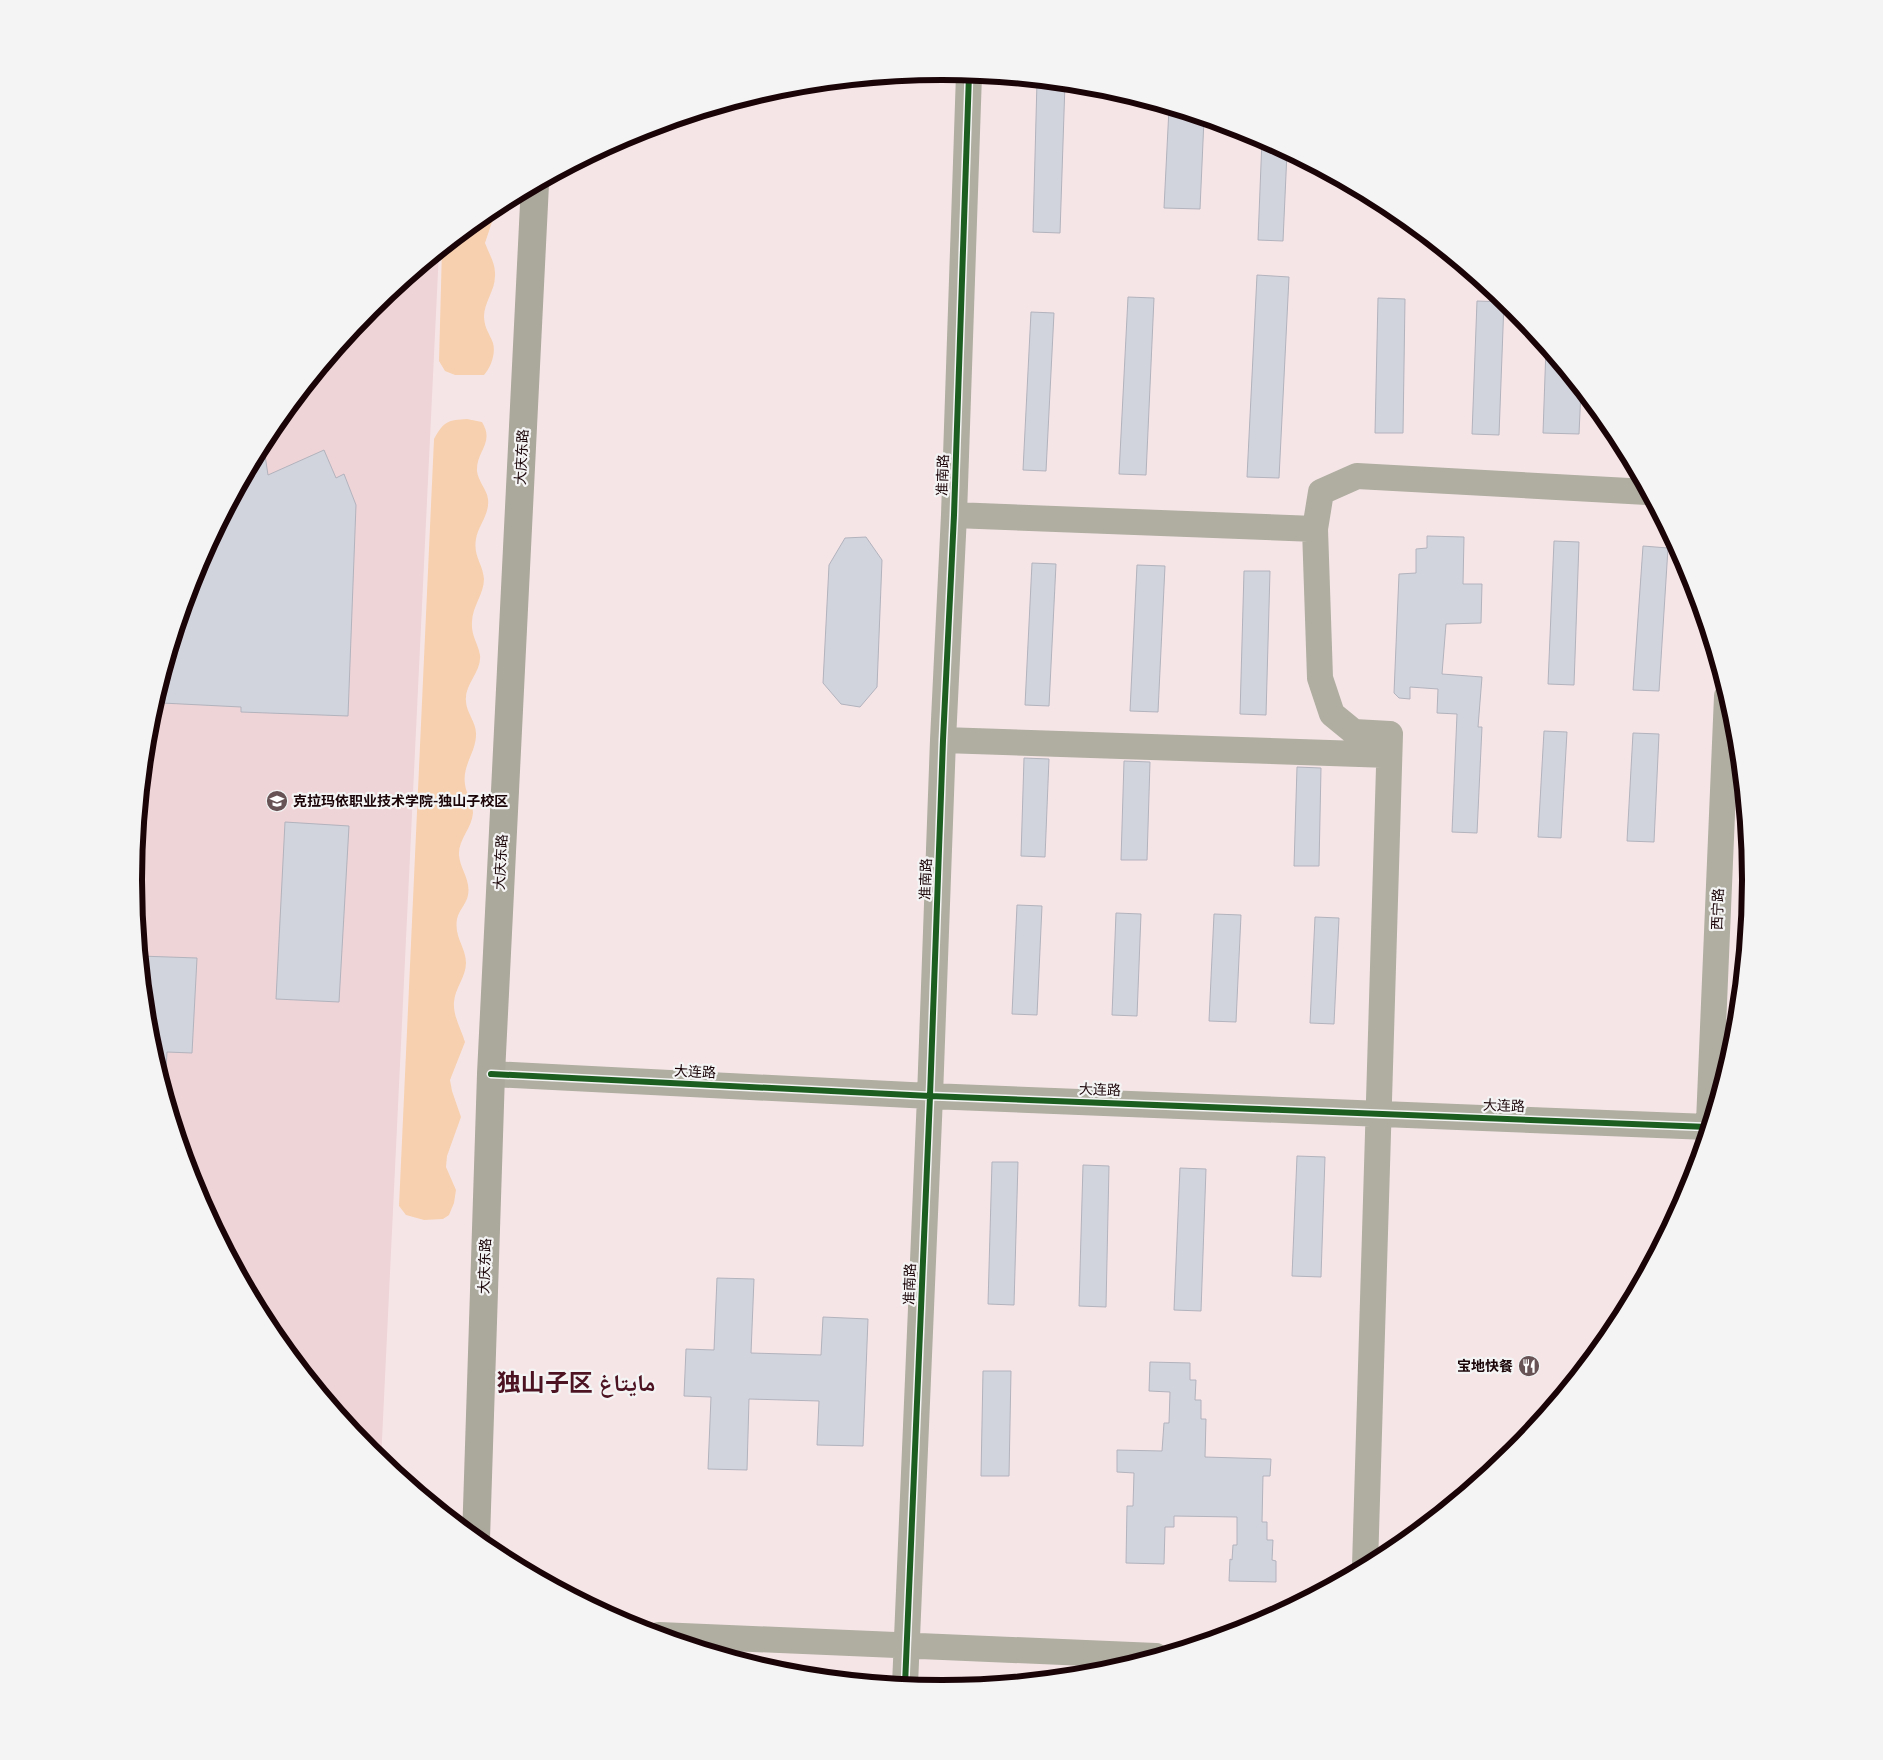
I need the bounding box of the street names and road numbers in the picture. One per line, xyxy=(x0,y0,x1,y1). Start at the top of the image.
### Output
street label: 大庆东路 xyxy=(512,429,532,485)
street label: 准南路 xyxy=(934,454,952,496)
street label: 大庆东路 xyxy=(491,834,511,890)
street label: 准南路 xyxy=(917,858,935,900)
street label: 西宁路 xyxy=(1709,888,1727,930)
street label: 大连路 xyxy=(674,1062,716,1082)
street label: 大连路 xyxy=(1079,1081,1121,1099)
street label: 大连路 xyxy=(1483,1097,1525,1115)
street label: 大庆东路 xyxy=(476,1238,494,1294)
street label: 准南路 xyxy=(901,1263,919,1305)

